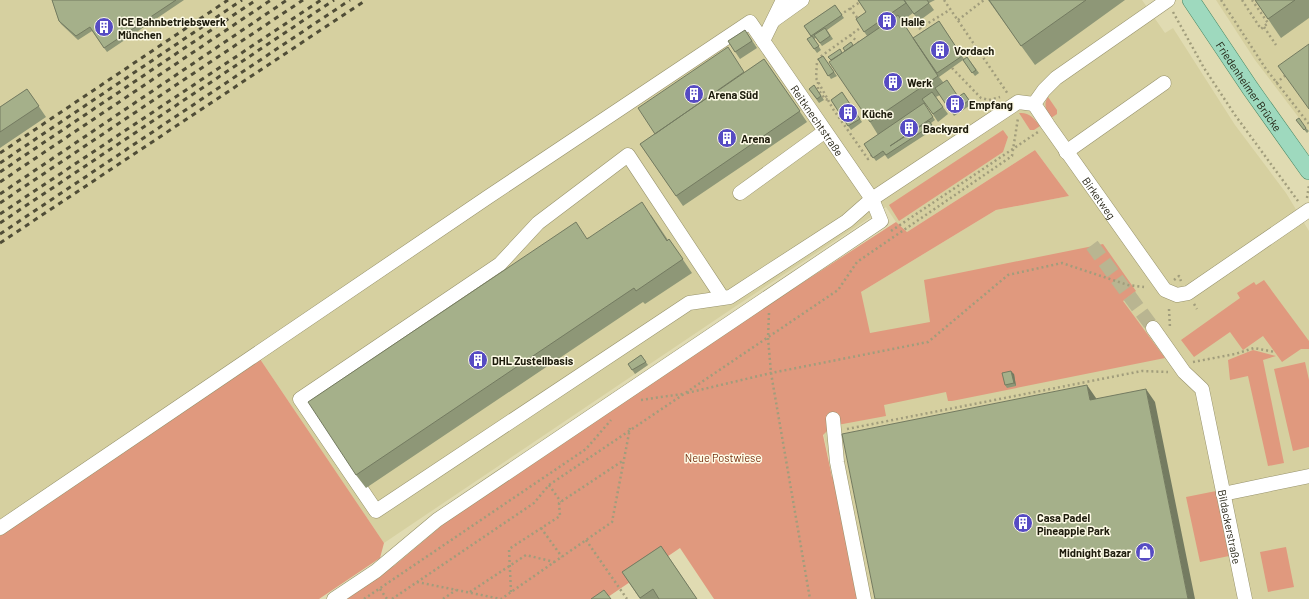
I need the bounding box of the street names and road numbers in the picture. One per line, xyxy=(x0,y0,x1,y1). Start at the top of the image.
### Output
street label: Friedenheimer Brücke xyxy=(1214,39,1285,134)
street label: Reitknechtstraße xyxy=(789,82,847,158)
street label: Birketweg xyxy=(1080,174,1119,221)
street label: Bildackerstraße xyxy=(1216,488,1244,565)

